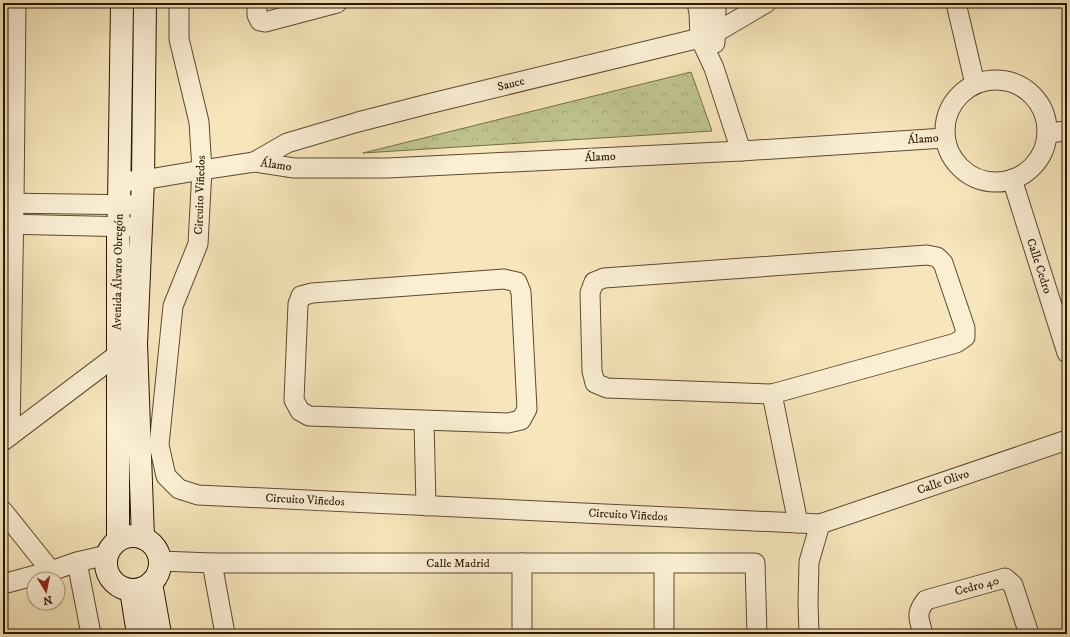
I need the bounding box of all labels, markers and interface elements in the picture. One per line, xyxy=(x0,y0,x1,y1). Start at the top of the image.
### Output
street label: Sauce xyxy=(496,73,526,95)
street label: Álamo xyxy=(907,130,939,148)
street label: Álamo xyxy=(584,149,616,165)
street label: Circuito Viñedos xyxy=(191,155,209,235)
street label: Álamo xyxy=(260,155,293,175)
street label: Avenida Álvaro Obregón xyxy=(109,213,127,330)
street label: Calle Cedro xyxy=(1023,237,1055,296)
street label: Calle Olivo xyxy=(915,466,971,498)
street label: Circuito Viñedos xyxy=(265,490,345,510)
street label: Circuito Viñedos xyxy=(588,505,668,525)
street label: Calle Madrid xyxy=(426,556,490,571)
north arrow xyxy=(26,571,66,611)
street label: Cedro 40 xyxy=(953,573,1001,599)
text: N xyxy=(42,592,53,608)

